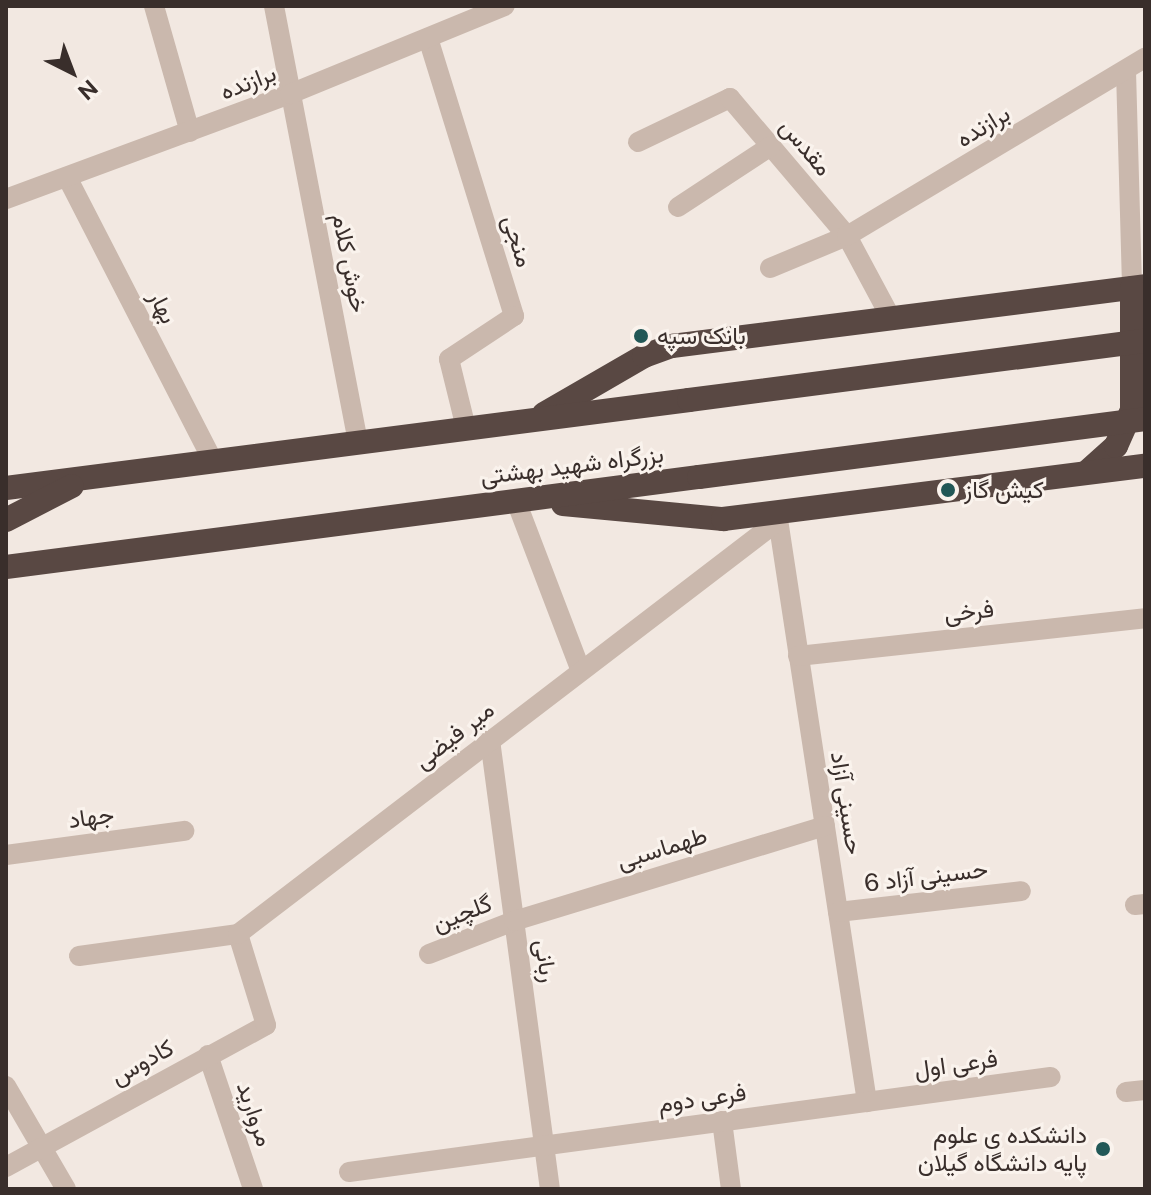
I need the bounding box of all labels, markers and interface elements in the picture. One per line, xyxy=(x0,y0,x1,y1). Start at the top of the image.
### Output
north arrow xyxy=(32,32,112,112)
street label: برازنده xyxy=(216,58,280,106)
text: N xyxy=(73,74,103,105)
street label: برازنده xyxy=(951,99,1015,153)
street label: مقدس xyxy=(774,113,838,181)
street label: خوش کلام xyxy=(326,211,374,315)
street label: منجی xyxy=(497,212,539,270)
street label: بهار xyxy=(143,286,183,328)
place label: بانک سپه xyxy=(657,322,746,350)
marker: بانک سپه xyxy=(632,327,650,345)
street label: بزرگراه شهید بهشتی xyxy=(479,439,665,491)
place label: كيش گاز xyxy=(964,476,1044,504)
marker: كيش گاز xyxy=(939,481,957,499)
street label: فرخی xyxy=(943,594,995,628)
street label: میر فیضی xyxy=(408,695,500,775)
street label: حسینی آزاد xyxy=(825,750,869,856)
street label: جهاد xyxy=(66,800,116,834)
street label: طهماسبی xyxy=(613,821,711,875)
street label: حسینی آزاد 6 xyxy=(862,854,990,898)
street label: گلچین xyxy=(428,889,496,937)
street label: ربانی xyxy=(529,938,563,984)
street label: کادوس xyxy=(106,1033,178,1091)
street label: فرعی اول xyxy=(912,1044,1000,1084)
street label: مروارید xyxy=(231,1078,279,1150)
street label: فرعی دوم xyxy=(656,1078,748,1118)
place label: دانشکده ی علوم پایه دانشگاه گیلان xyxy=(918,1121,1087,1177)
marker: دانشکده ی علوم پایه دانشگاه گیلان xyxy=(1094,1140,1112,1158)

